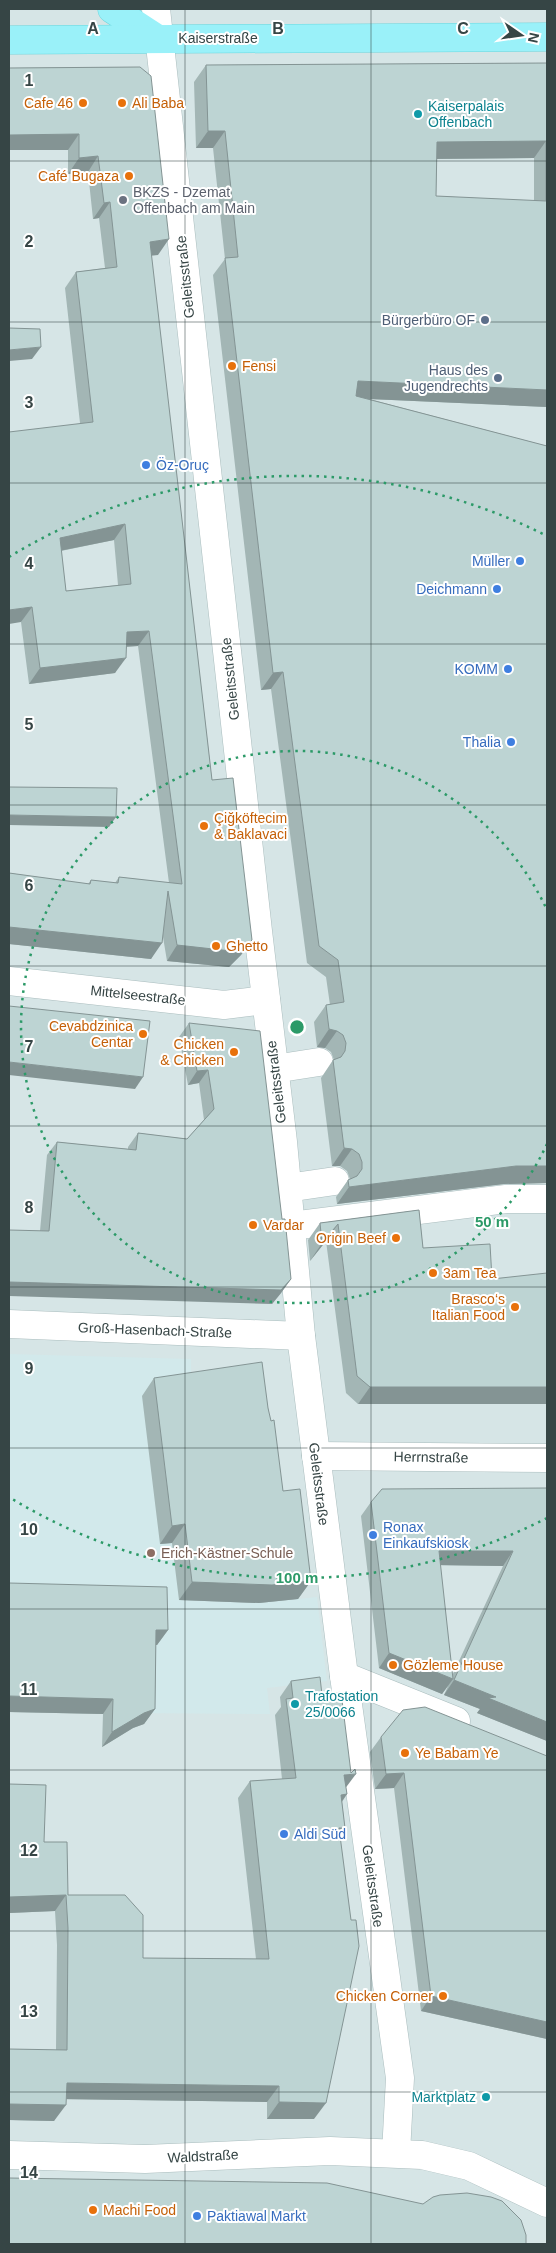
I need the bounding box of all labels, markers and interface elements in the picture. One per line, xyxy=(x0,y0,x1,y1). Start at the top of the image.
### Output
north arrow xyxy=(496,10,546,60)
text: A xyxy=(87,20,99,37)
text: B xyxy=(272,20,284,37)
text: C xyxy=(457,20,469,37)
street label: Kaiserstraße xyxy=(178,30,258,46)
text: N xyxy=(525,31,543,45)
text: 1 xyxy=(25,72,34,89)
place label: Cafe 46 xyxy=(24,95,73,111)
place label: Ali Baba xyxy=(132,95,184,111)
marker: Cafe 46 xyxy=(77,97,89,109)
marker: Ali Baba xyxy=(116,97,128,109)
place label: Kaiserpalais Offenbach xyxy=(428,98,504,130)
marker: Kaiserpalais Offenbach xyxy=(412,108,424,120)
place label: Café Bugaza xyxy=(38,168,119,184)
marker: Café Bugaza xyxy=(123,170,135,182)
place label: BKZS - Dzemat Offenbach am Main xyxy=(133,184,255,216)
marker: BKZS - Dzemat Offenbach am Main xyxy=(117,194,129,206)
text: 2 xyxy=(25,233,34,250)
street label: Geleitsstraße xyxy=(173,235,197,319)
place label: Bürgerbüro OF xyxy=(382,312,475,328)
marker: Bürgerbüro OF xyxy=(479,314,491,326)
place label: Fensi xyxy=(242,358,276,374)
marker: Fensi xyxy=(226,360,238,372)
place label: Haus des Jugendrechts xyxy=(404,362,488,394)
marker: Haus des Jugendrechts xyxy=(492,372,504,384)
text: 3 xyxy=(25,394,34,411)
place label: Öz-Oruç xyxy=(156,456,209,473)
marker: Öz-Oruç xyxy=(140,459,152,471)
place label: Müller xyxy=(472,553,510,569)
text: 4 xyxy=(25,555,34,572)
marker: Müller xyxy=(514,555,526,567)
place label: Deichmann xyxy=(416,581,487,597)
marker: Deichmann xyxy=(491,583,503,595)
street label: Geleitsstraße xyxy=(218,637,242,721)
place label: KOMM xyxy=(454,661,498,677)
marker: KOMM xyxy=(502,663,514,675)
text: 5 xyxy=(25,716,34,733)
place label: Thalia xyxy=(463,734,501,750)
marker: Thalia xyxy=(505,736,517,748)
place label: Çiğköftecim & Baklavaci xyxy=(214,810,287,842)
marker: Çiğköftecim & Baklavaci xyxy=(198,820,210,832)
text: 6 xyxy=(25,877,34,894)
place label: Ghetto xyxy=(226,938,268,954)
marker: Ghetto xyxy=(210,940,222,952)
street label: Mittelseestraße xyxy=(90,982,187,1008)
place label: Cevabdzinica Centar xyxy=(49,1018,133,1050)
centre of rings xyxy=(288,1018,306,1036)
marker: Cevabdzinica Centar xyxy=(137,1028,149,1040)
place label: Chicken & Chicken xyxy=(160,1036,224,1068)
text: 7 xyxy=(25,1038,34,1055)
street label: Geleitsstraße xyxy=(263,1039,289,1124)
marker: Chicken & Chicken xyxy=(228,1046,240,1058)
text: 8 xyxy=(25,1199,34,1216)
text: 50 m xyxy=(475,1213,509,1230)
place label: Vardar xyxy=(263,1217,304,1233)
marker: Vardar xyxy=(247,1219,259,1231)
place label: Origin Beef xyxy=(316,1230,386,1246)
marker: Origin Beef xyxy=(390,1232,402,1244)
place label: 3am Tea xyxy=(443,1265,497,1281)
marker: 3am Tea xyxy=(427,1267,439,1279)
place label: Brasco‘s Italian Food xyxy=(432,1291,505,1323)
marker: Brasco‘s Italian Food xyxy=(509,1301,521,1313)
street label: Groß-Hasenbach-Straße xyxy=(78,1319,232,1341)
text: 9 xyxy=(25,1360,34,1377)
street label: Geleitsstraße xyxy=(306,1442,332,1527)
street label: Herrnstraße xyxy=(394,1448,469,1466)
place label: Ronax Einkaufskiosk xyxy=(383,1519,470,1551)
text: 10 xyxy=(20,1521,38,1538)
marker: Ronax Einkaufskiosk xyxy=(367,1529,379,1541)
place label: Erich-Kästner-Schule xyxy=(161,1545,293,1561)
marker: Erich-Kästner-Schule xyxy=(145,1547,157,1559)
text: 100 m xyxy=(276,1569,318,1586)
place label: Gözleme House xyxy=(403,1657,504,1673)
marker: Gözleme House xyxy=(387,1659,399,1671)
text: 11 xyxy=(21,1681,38,1698)
place label: Trafostation 25/0066 xyxy=(305,1688,378,1720)
marker: Trafostation 25/0066 xyxy=(289,1698,301,1710)
place label: Ye Babam Ye xyxy=(415,1745,499,1761)
marker: Ye Babam Ye xyxy=(399,1747,411,1759)
place label: Aldi Süd xyxy=(294,1826,346,1842)
marker: Aldi Süd xyxy=(278,1828,290,1840)
text: 12 xyxy=(20,1842,38,1859)
street label: Geleitsstraße xyxy=(359,1844,387,1929)
place label: Chicken Corner xyxy=(336,1988,433,2004)
marker: Chicken Corner xyxy=(437,1990,449,2002)
text: 13 xyxy=(20,2003,38,2020)
place label: Marktplatz xyxy=(411,2089,476,2105)
marker: Marktplatz xyxy=(480,2091,492,2103)
street label: Waldstraße xyxy=(167,2146,239,2166)
text: 14 xyxy=(20,2164,38,2181)
place label: Machi Food xyxy=(103,2202,176,2218)
marker: Machi Food xyxy=(87,2204,99,2216)
place label: Paktiawal Markt xyxy=(207,2208,306,2224)
marker: Paktiawal Markt xyxy=(191,2210,203,2222)

